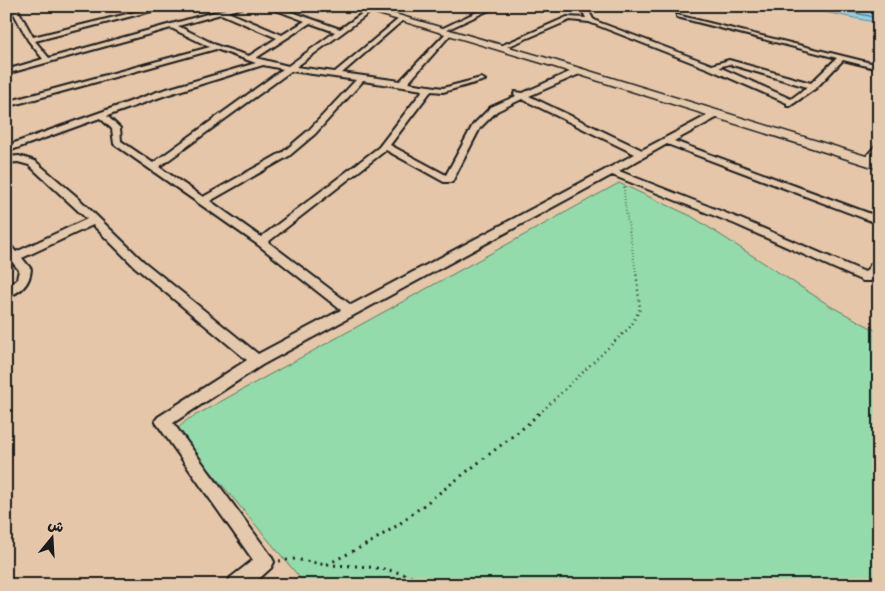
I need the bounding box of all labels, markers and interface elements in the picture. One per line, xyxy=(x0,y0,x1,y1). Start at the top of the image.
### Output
north arrow xyxy=(28,514,78,564)
text: ش xyxy=(46,514,66,537)

